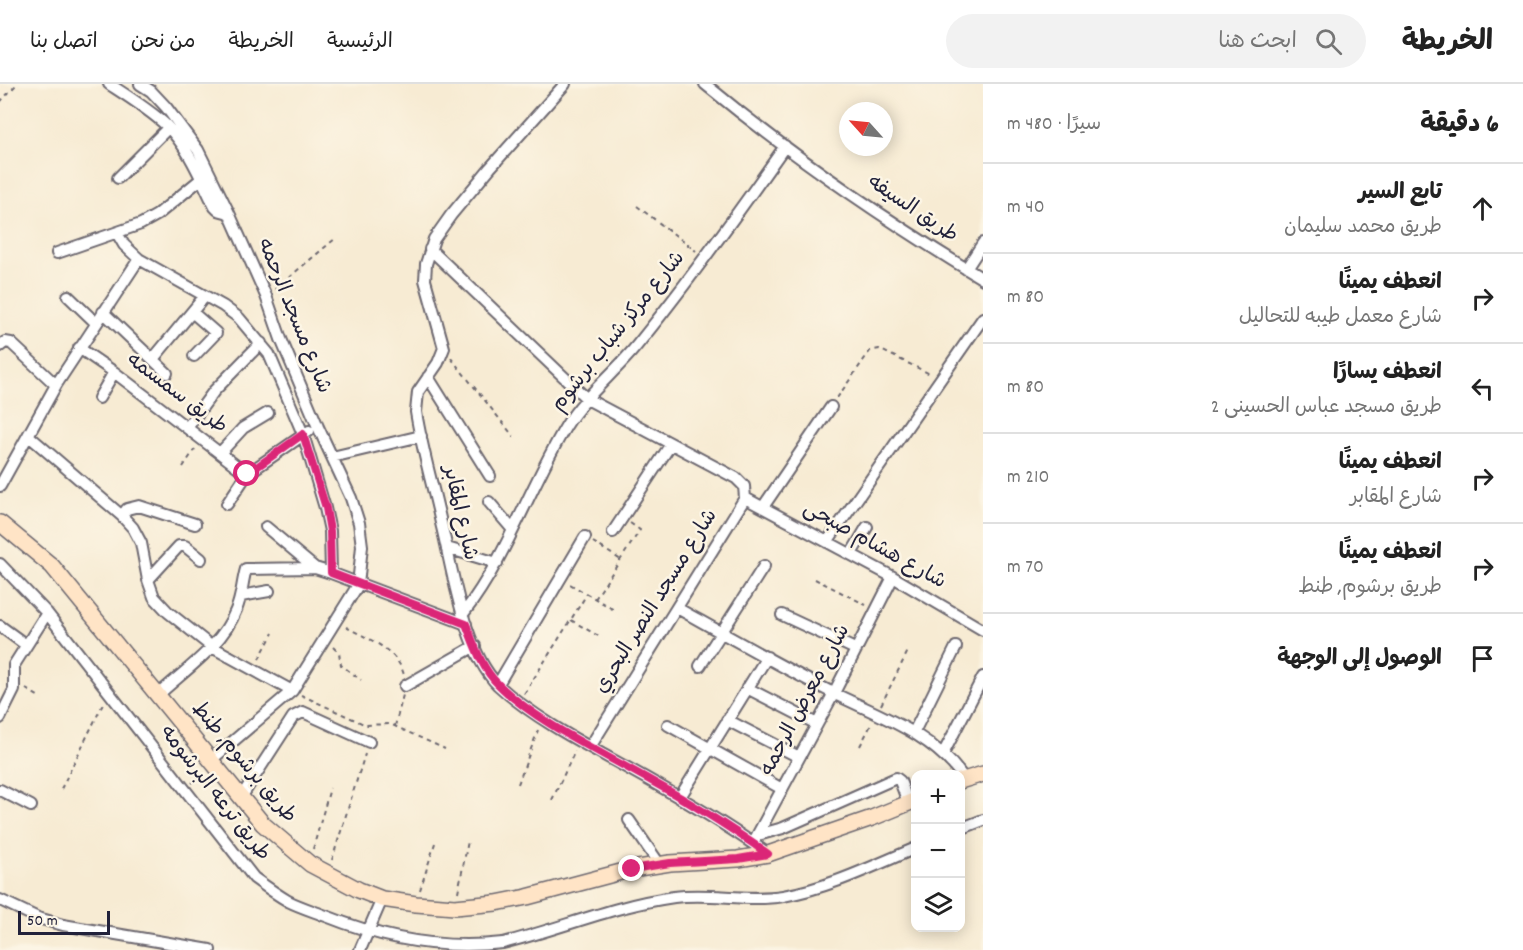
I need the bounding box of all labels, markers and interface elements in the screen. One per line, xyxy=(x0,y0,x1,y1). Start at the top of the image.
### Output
search box xyxy=(946,14,1366,68)
text: الخريطة xyxy=(1402,24,1493,64)
icon: search xyxy=(1312,25,1345,58)
text: ابحث هنا xyxy=(1218,27,1297,58)
text: اتصل بنا xyxy=(30,28,98,58)
text: من نحن xyxy=(131,28,195,58)
text: الخريطة xyxy=(228,28,294,58)
text: الرئيسية xyxy=(327,28,393,58)
north arrow xyxy=(839,102,893,156)
text: 6 دقيقة xyxy=(1420,107,1499,144)
text: سيرًا · 480 m xyxy=(1007,111,1101,139)
street label: طريق السيفه xyxy=(861,169,963,251)
text: تابع السير xyxy=(1359,178,1442,209)
icon: ahead xyxy=(1466,192,1499,225)
text: 40 m xyxy=(1007,194,1045,222)
text: طريق محمد سليمان xyxy=(1284,214,1442,242)
street label: شارع مسجد الرحمه xyxy=(248,234,338,398)
street label: شارع مركز شباب برشوم xyxy=(545,245,693,419)
text: انعطف يمينًا xyxy=(1339,268,1442,299)
icon: right xyxy=(1466,282,1499,315)
text: 80 m xyxy=(1007,284,1044,312)
text: شارع معمل طيبه للتحاليل xyxy=(1239,304,1442,332)
street label: طريق سمسمه xyxy=(119,346,233,442)
text: انعطف يسارًا xyxy=(1333,358,1442,389)
icon: left xyxy=(1466,372,1499,405)
text: 80 m xyxy=(1007,374,1044,402)
text: طريق مسجد عباس الحسينى 2 xyxy=(1211,394,1442,422)
text: انعطف يمينًا xyxy=(1339,448,1442,479)
route start xyxy=(233,460,259,486)
street label: شارع المقابر xyxy=(433,461,484,563)
icon: right xyxy=(1466,462,1499,495)
text: 210 m xyxy=(1007,464,1049,492)
text: شارع المقابر xyxy=(1350,484,1442,512)
street label: شارع هشام صبحى xyxy=(797,494,951,598)
street label: شارع مسجد النصر البحري xyxy=(588,504,726,700)
text: انعطف يمينًا xyxy=(1339,538,1442,569)
icon: right xyxy=(1466,552,1499,585)
text: 70 m xyxy=(1007,554,1044,582)
text: طريق برشوم, طنط xyxy=(1298,574,1442,602)
street label: شارع معرض الرحمه xyxy=(753,619,859,783)
icon: arrive xyxy=(1466,642,1499,675)
text: الوصول إلى الوجهة xyxy=(1277,644,1442,675)
street label: طريق برشوم, طنط xyxy=(183,696,303,830)
street label: طريق ترعه البرشومه xyxy=(151,720,277,868)
map controls xyxy=(911,770,965,932)
button: + xyxy=(911,770,965,824)
button: − xyxy=(911,824,965,878)
route end xyxy=(618,855,644,881)
button: layers xyxy=(911,878,965,932)
scale bar xyxy=(18,908,110,936)
text: 50 m xyxy=(27,910,58,933)

